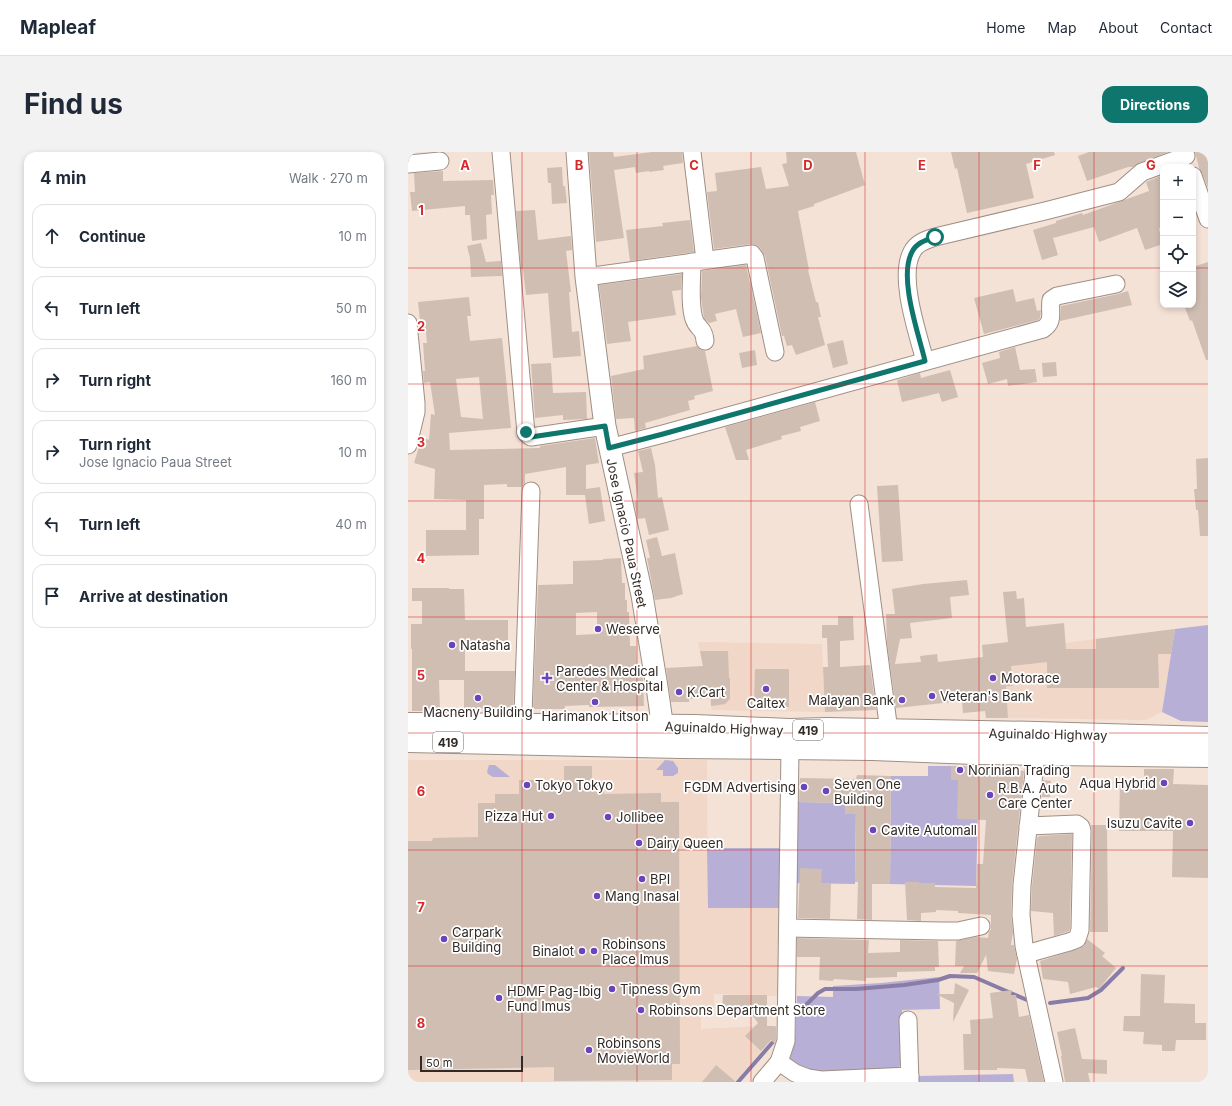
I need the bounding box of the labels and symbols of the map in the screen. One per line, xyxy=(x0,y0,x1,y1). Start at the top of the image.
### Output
text: A xyxy=(460,157,470,173)
text: B xyxy=(575,157,584,173)
text: C xyxy=(689,157,699,173)
text: D xyxy=(803,157,813,173)
text: E xyxy=(918,157,926,173)
text: F xyxy=(1033,157,1041,173)
text: G xyxy=(1146,157,1156,173)
text: 1 xyxy=(418,202,424,218)
route start xyxy=(926,228,944,246)
text: 2 xyxy=(417,318,425,334)
route end xyxy=(517,423,535,441)
text: 3 xyxy=(417,434,425,450)
street label: Jose Ignacio Paua Street xyxy=(603,457,651,609)
text: 4 xyxy=(417,550,426,566)
place label: Weserve xyxy=(606,621,660,637)
marker: Weserve xyxy=(593,624,603,634)
place label: Natasha xyxy=(460,637,511,653)
marker: Natasha xyxy=(447,640,457,650)
place label: Paredes Medical Center & Hospital xyxy=(556,663,663,694)
text: 5 xyxy=(417,667,425,683)
place label: Motorace xyxy=(1001,670,1060,686)
marker: Paredes Medical Center & Hospital xyxy=(541,672,553,684)
marker: Motorace xyxy=(988,673,998,683)
place label: K.Cart xyxy=(687,684,725,700)
marker: Caltex xyxy=(761,684,771,694)
marker: K.Cart xyxy=(674,687,684,697)
place label: Veteran's Bank xyxy=(940,688,1033,704)
marker: Veteran's Bank xyxy=(927,691,937,701)
place label: Malayan Bank xyxy=(808,692,894,708)
marker: Macneny Building xyxy=(473,693,483,703)
place label: Caltex xyxy=(747,695,785,711)
marker: Malayan Bank xyxy=(897,695,907,705)
marker: Harimanok Litson xyxy=(590,697,600,707)
place label: Macneny Building xyxy=(423,704,533,720)
place label: Harimanok Litson xyxy=(541,708,649,724)
street label: Aguinaldo Highway xyxy=(664,718,784,738)
road number: 419 xyxy=(793,720,823,740)
street label: Aguinaldo Highway xyxy=(988,725,1108,743)
road number: 419 xyxy=(433,732,463,752)
place label: Norinian Trading xyxy=(968,762,1070,778)
marker: Norinian Trading xyxy=(955,765,965,775)
place label: Aqua Hybrid xyxy=(1079,775,1156,791)
place label: Seven One Building xyxy=(834,776,901,807)
place label: Tokyo Tokyo xyxy=(535,777,613,793)
marker: Aqua Hybrid xyxy=(1159,778,1169,788)
place label: FGDM Advertising xyxy=(684,779,796,795)
marker: Tokyo Tokyo xyxy=(522,780,532,790)
place label: R.B.A. Auto Care Center xyxy=(998,780,1072,811)
marker: FGDM Advertising xyxy=(799,782,809,792)
text: 6 xyxy=(417,783,425,799)
marker: Seven One Building xyxy=(821,786,831,796)
marker: R.B.A. Auto Care Center xyxy=(985,790,995,800)
place label: Pizza Hut xyxy=(485,808,543,824)
place label: Jollibee xyxy=(616,809,664,825)
marker: Pizza Hut xyxy=(546,811,556,821)
marker: Jollibee xyxy=(603,812,613,822)
place label: Isuzu Cavite xyxy=(1107,815,1182,831)
marker: Isuzu Cavite xyxy=(1185,818,1195,828)
place label: Cavite Automall xyxy=(881,822,977,838)
marker: Cavite Automall xyxy=(868,825,878,835)
place label: Dairy Queen xyxy=(647,835,723,851)
marker: Dairy Queen xyxy=(634,838,644,848)
place label: BPI xyxy=(650,871,670,887)
marker: BPI xyxy=(637,874,647,884)
place label: Mang Inasal xyxy=(605,888,679,904)
marker: Mang Inasal xyxy=(592,891,602,901)
text: 7 xyxy=(417,899,425,915)
place label: Carpark Building xyxy=(452,924,502,955)
marker: Carpark Building xyxy=(439,934,449,944)
place label: Robinsons Place Imus xyxy=(602,936,669,967)
place label: Binalot xyxy=(532,943,574,959)
marker: Binalot xyxy=(577,946,587,956)
marker: Robinsons Place Imus xyxy=(589,946,599,956)
place label: Tipness Gym xyxy=(620,981,701,997)
place label: HDMF Pag-Ibig Fund Imus xyxy=(507,983,601,1014)
marker: Tipness Gym xyxy=(607,984,617,994)
marker: HDMF Pag-Ibig Fund Imus xyxy=(494,993,504,1003)
place label: Robinsons Department Store xyxy=(649,1002,825,1018)
marker: Robinsons Department Store xyxy=(636,1005,646,1015)
text: 8 xyxy=(417,1015,425,1031)
place label: Robinsons MovieWorld xyxy=(597,1035,670,1066)
marker: Robinsons MovieWorld xyxy=(584,1045,594,1055)
scale bar xyxy=(420,1054,523,1073)

